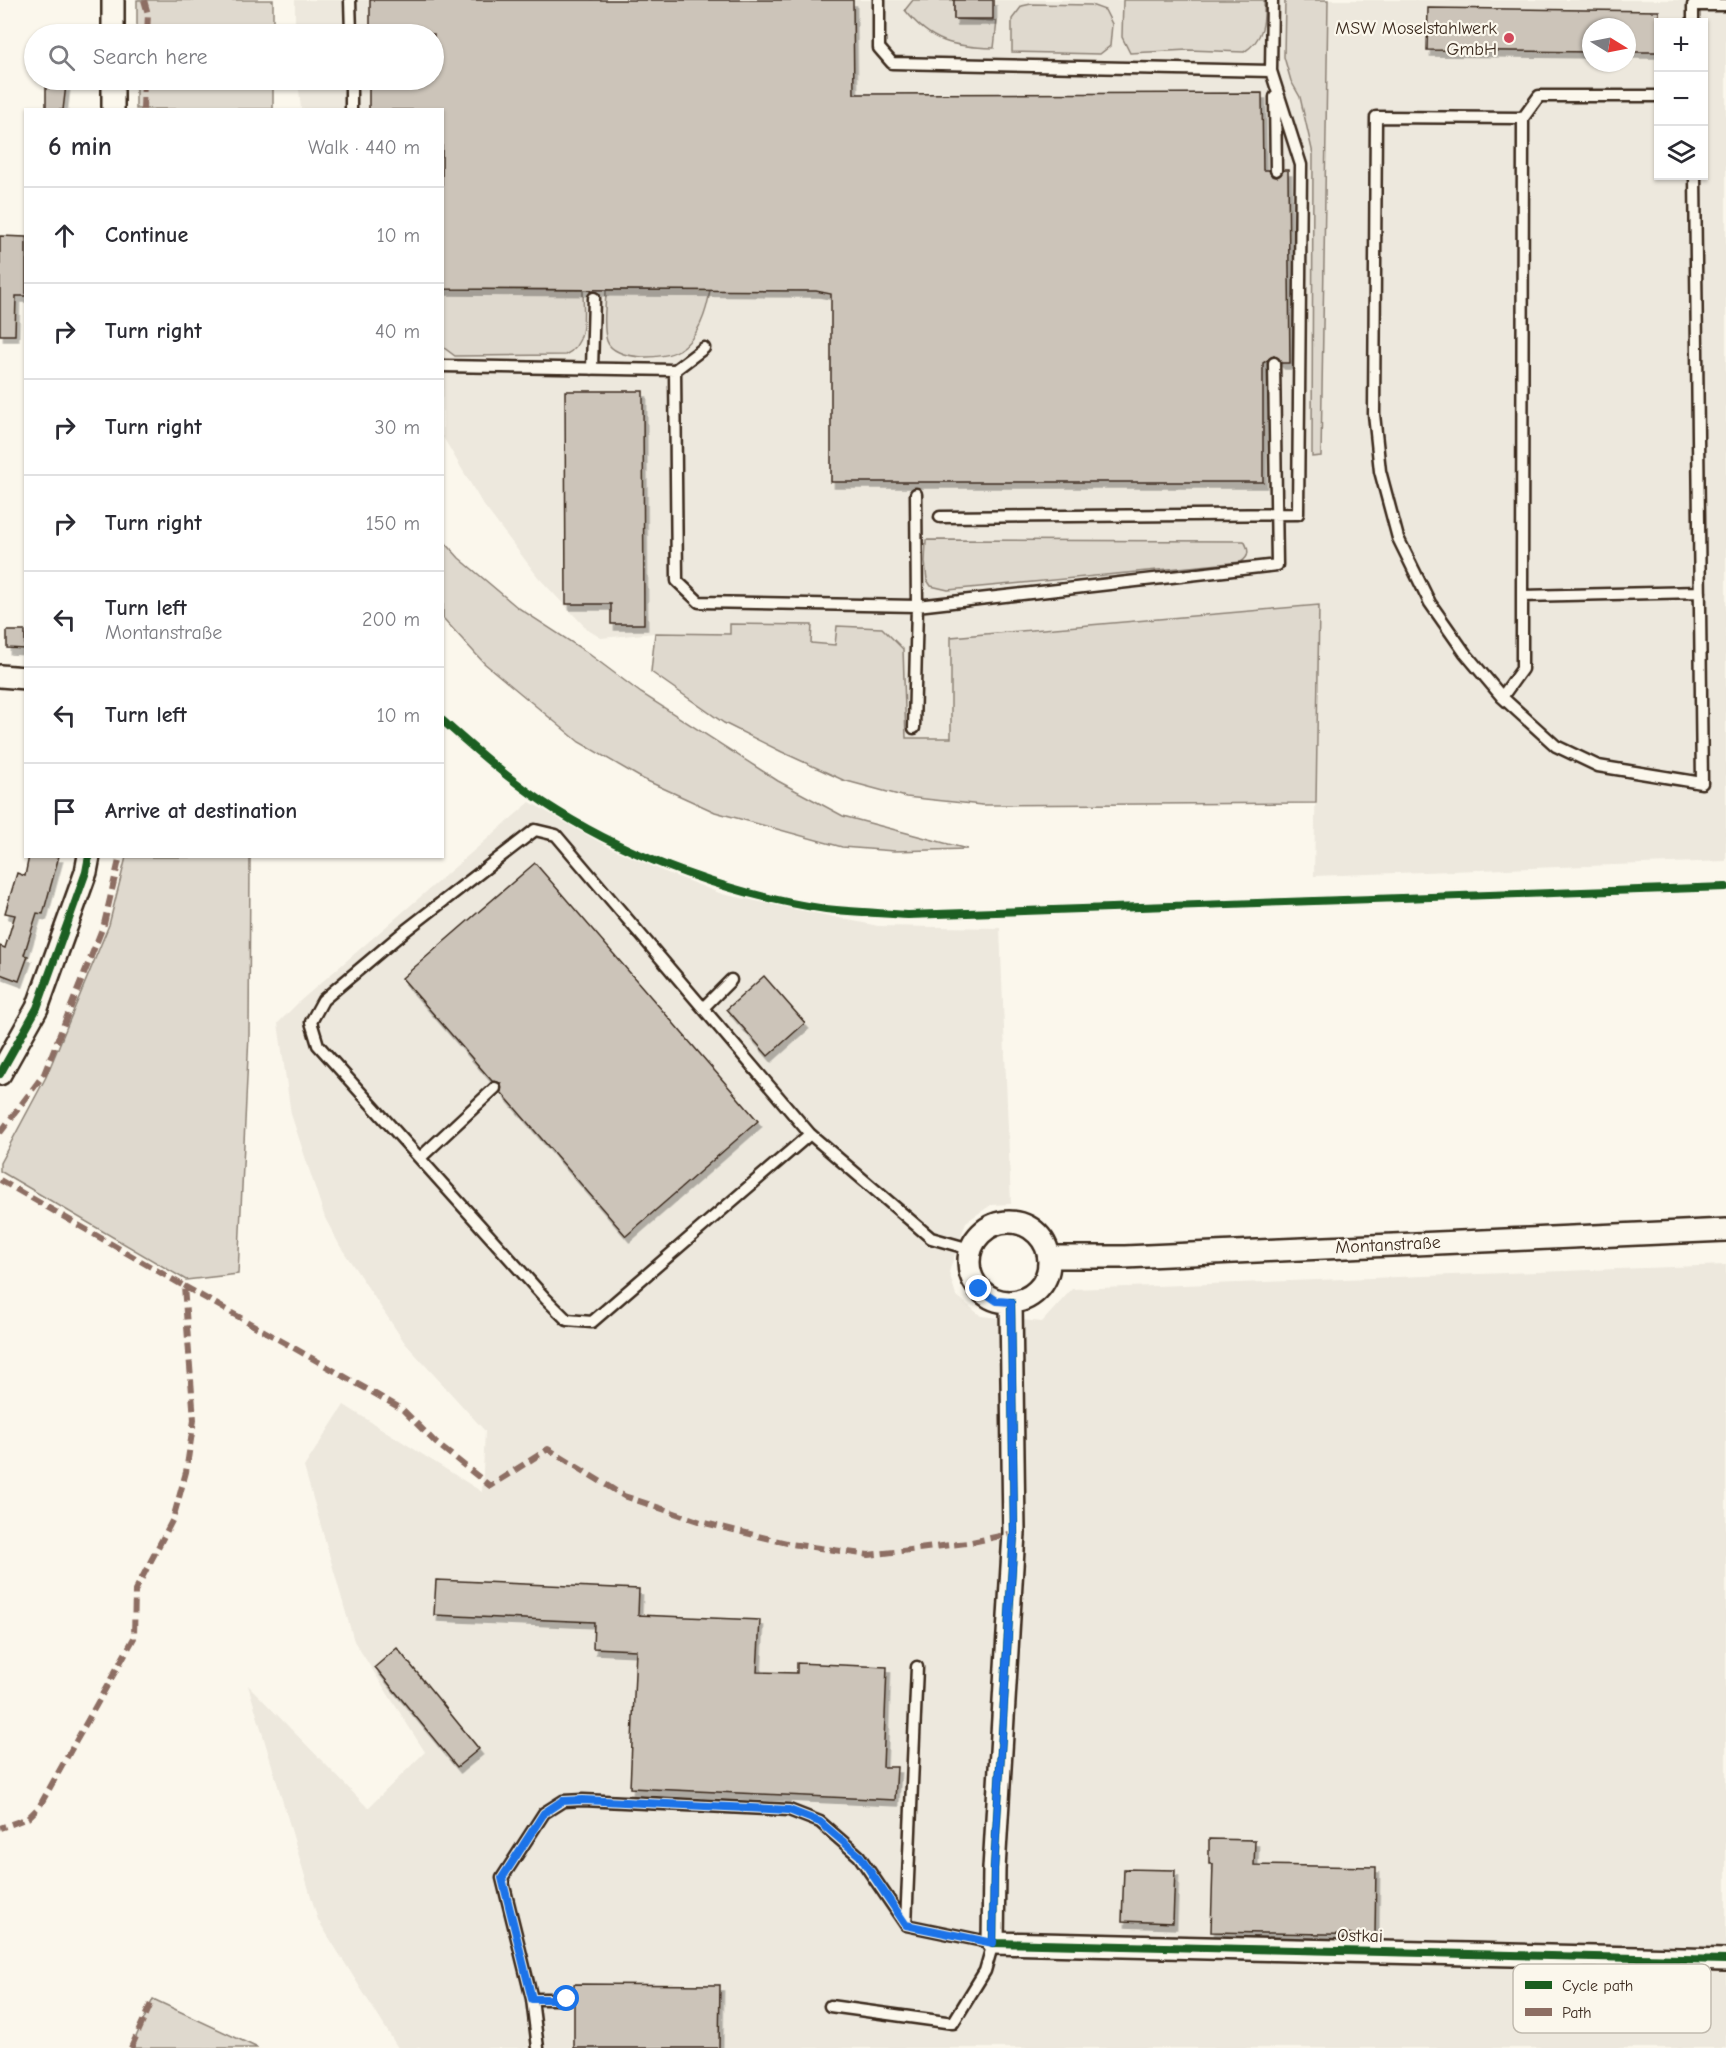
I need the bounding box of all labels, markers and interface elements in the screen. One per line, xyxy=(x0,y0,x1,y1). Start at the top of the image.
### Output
place label: MSW Moselstahlwerk GmbH xyxy=(1335,18,1497,60)
north arrow xyxy=(1582,18,1636,72)
map controls xyxy=(1654,18,1708,180)
button: + xyxy=(1654,18,1708,72)
search box xyxy=(24,24,444,90)
marker: MSW Moselstahlwerk GmbH xyxy=(1502,31,1516,45)
icon: search xyxy=(45,41,78,74)
text: Search here xyxy=(93,44,208,70)
button: − xyxy=(1654,72,1708,126)
button: layers xyxy=(1654,126,1708,180)
text: 6 min xyxy=(48,132,112,162)
text: Walk · 440 m xyxy=(308,136,420,159)
icon: ahead xyxy=(48,219,81,252)
text: Continue xyxy=(105,222,188,248)
text: 10 m xyxy=(377,224,420,247)
icon: right xyxy=(48,315,81,348)
text: Turn right xyxy=(105,318,202,344)
text: 40 m xyxy=(375,320,420,343)
icon: right xyxy=(48,411,81,444)
text: Turn right xyxy=(105,414,202,440)
text: 30 m xyxy=(374,416,420,439)
icon: right xyxy=(48,507,81,540)
text: Turn right xyxy=(105,510,202,536)
text: 150 m xyxy=(366,512,420,535)
text: Turn left xyxy=(105,595,187,621)
icon: left xyxy=(48,603,81,636)
text: 200 m xyxy=(362,608,420,631)
text: Montanstraße xyxy=(105,621,222,644)
icon: left xyxy=(48,699,81,732)
text: Turn left xyxy=(105,702,187,728)
text: 10 m xyxy=(377,704,420,727)
icon: arrive xyxy=(48,795,81,828)
text: Arrive at destination xyxy=(105,798,297,824)
street label: Montanstraße xyxy=(1335,1232,1441,1258)
route end xyxy=(965,1275,991,1301)
street label: Ostkai xyxy=(1337,1925,1383,1947)
legend xyxy=(1513,1964,1711,2033)
text: Cycle path xyxy=(1562,1977,1633,1995)
route start xyxy=(553,1985,579,2011)
text: Path xyxy=(1562,2004,1592,2022)

